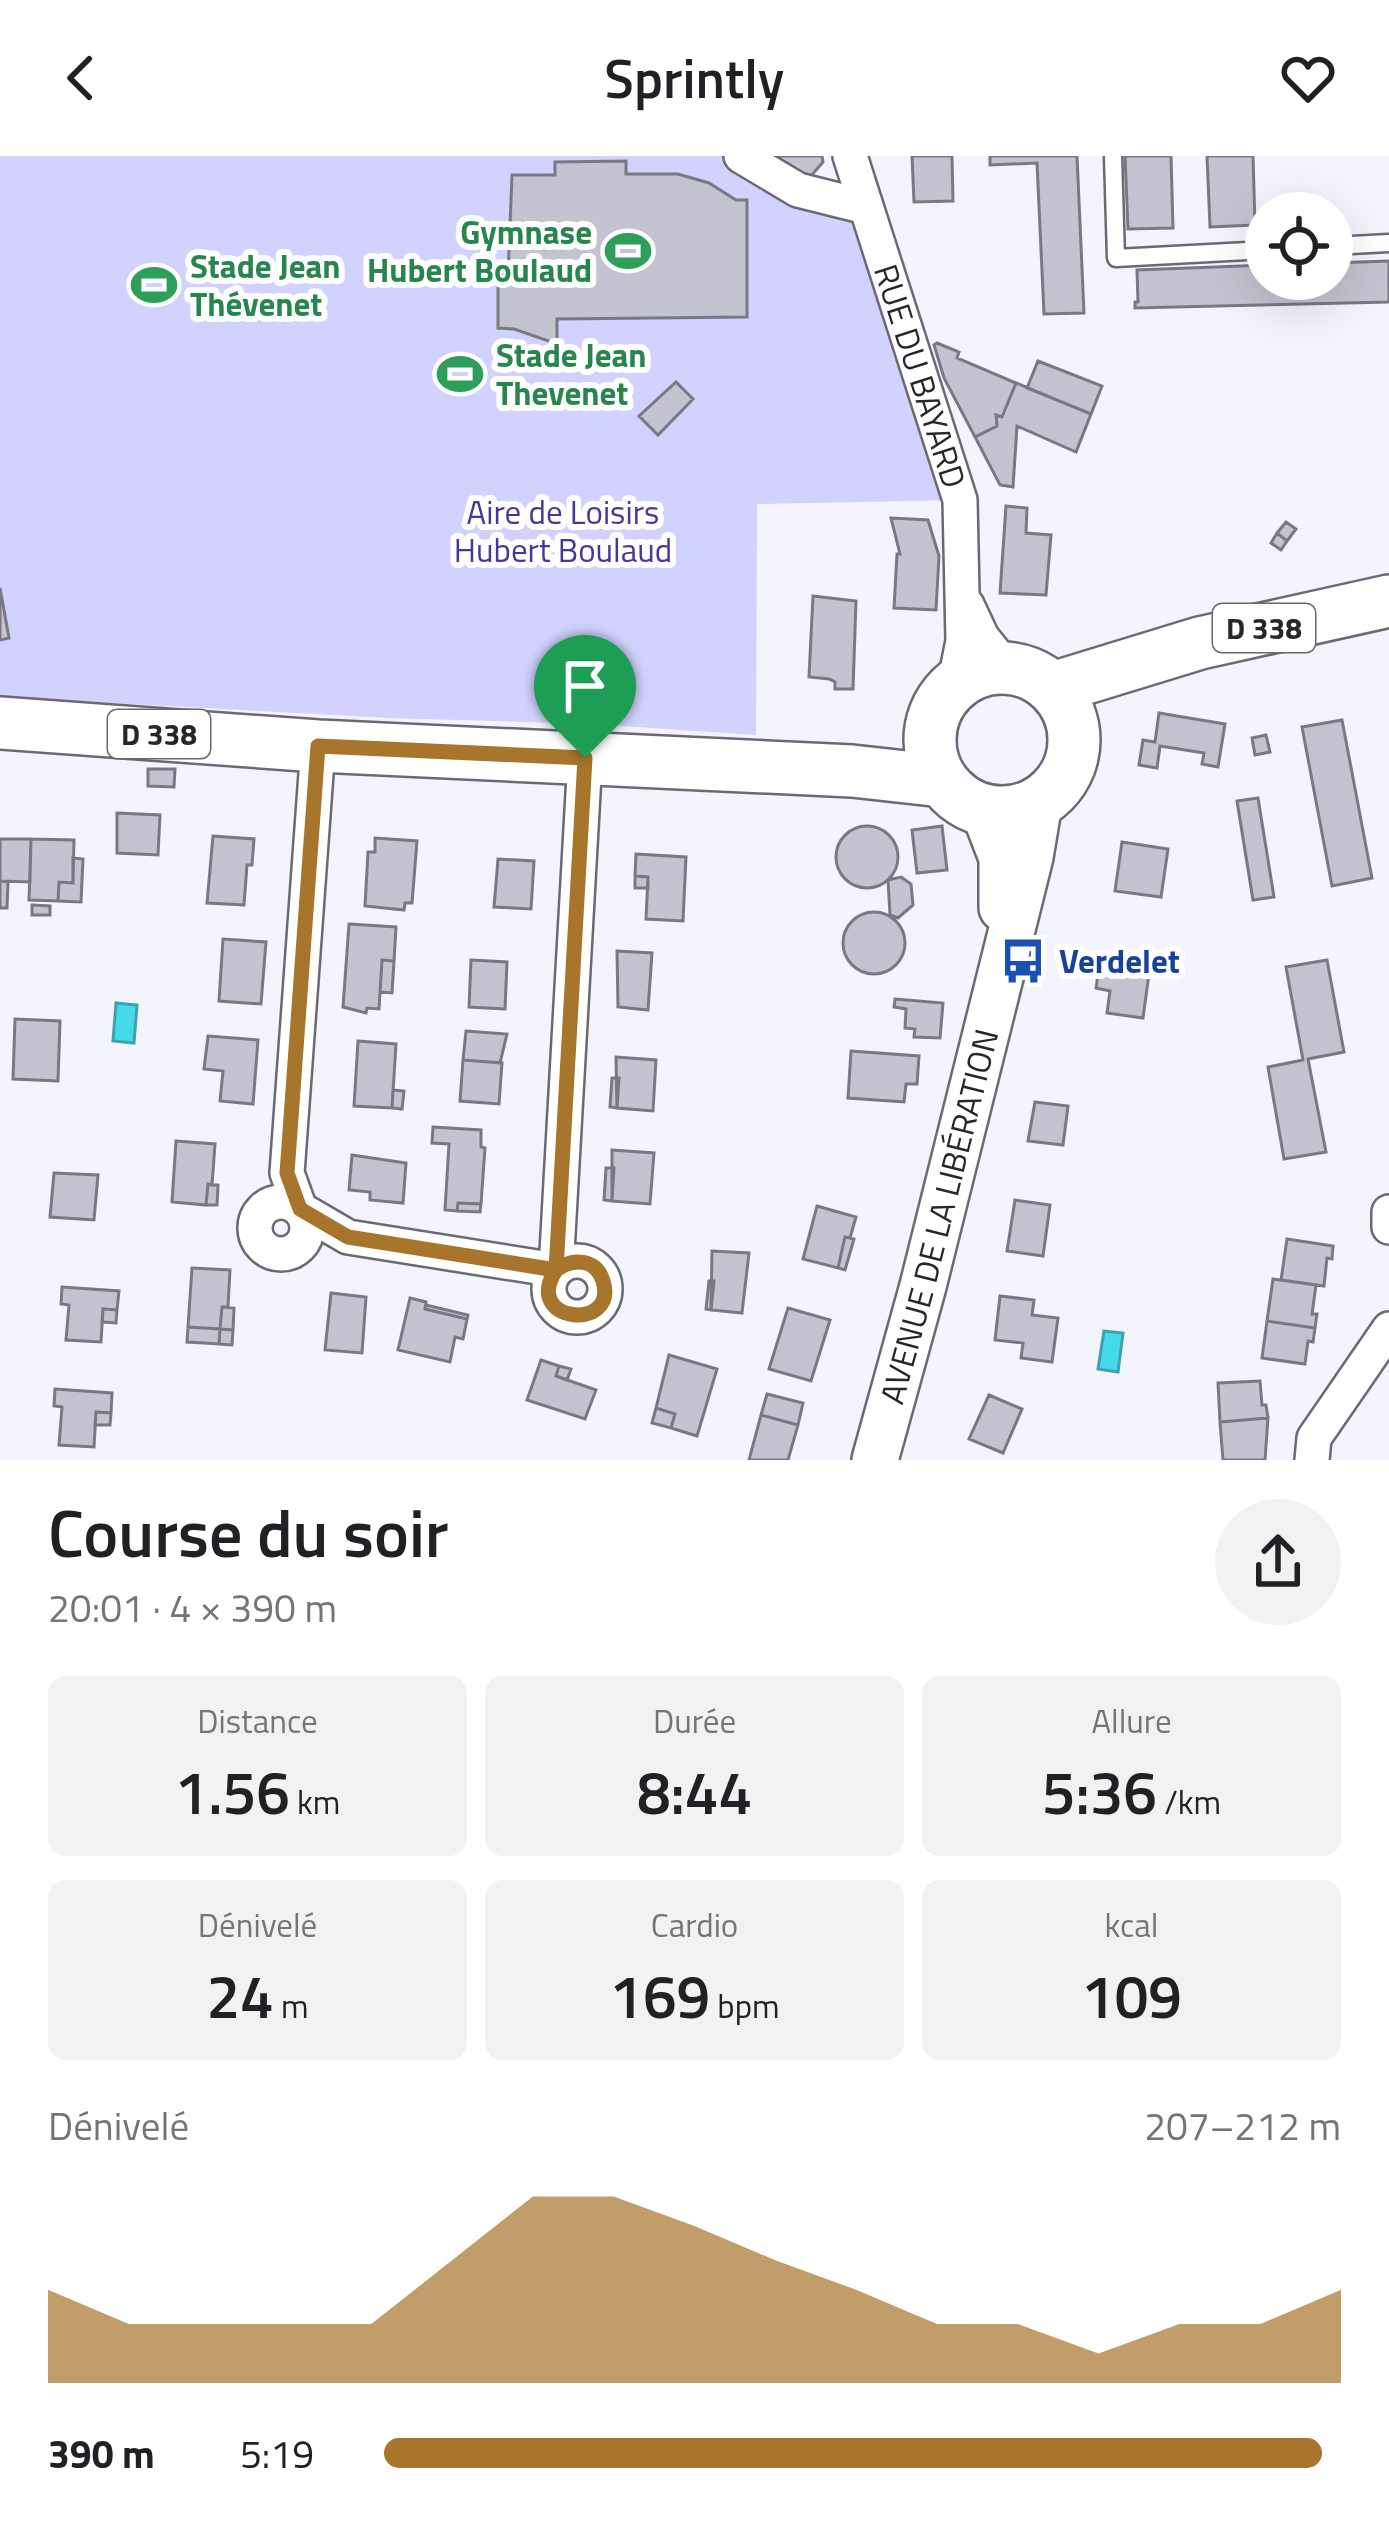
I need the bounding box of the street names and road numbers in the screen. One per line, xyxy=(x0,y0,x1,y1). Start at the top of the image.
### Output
street label: RUE DU BAYARD xyxy=(861,258,980,494)
road number: D 338 xyxy=(1213,604,1315,652)
road number: D 338 xyxy=(108,710,210,758)
street label: AVENUE DE LA LIBÉRATION xyxy=(867,1024,1011,1409)

